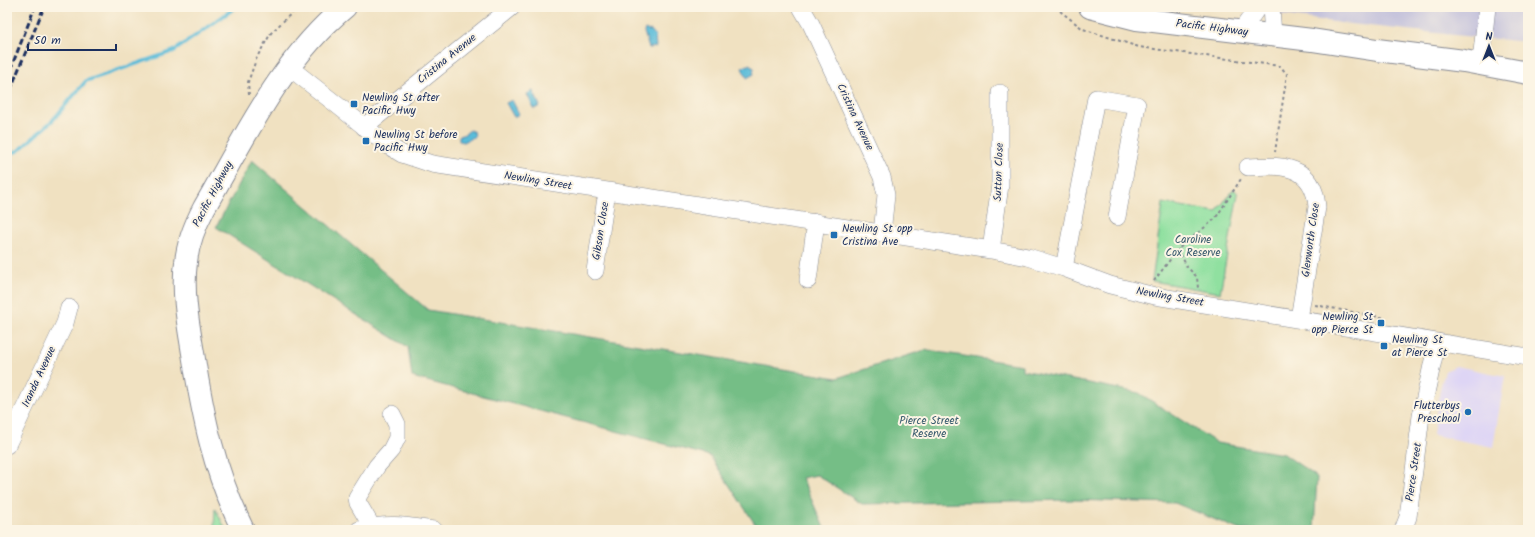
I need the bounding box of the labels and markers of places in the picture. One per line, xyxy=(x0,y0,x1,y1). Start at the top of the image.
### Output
place label: Newling St after Pacific Hwy xyxy=(362,89,441,120)
marker: Newling St after Pacific Hwy xyxy=(349,99,359,109)
place label: Newling St before Pacific Hwy xyxy=(374,126,458,157)
marker: Newling St before Pacific Hwy xyxy=(361,136,371,146)
place label: Newling St opp Cristina Ave xyxy=(842,220,913,251)
marker: Newling St opp Cristina Ave xyxy=(829,230,839,240)
place label: Newling St opp Pierce St xyxy=(1312,308,1374,339)
marker: Newling St opp Pierce St xyxy=(1376,318,1386,328)
place label: Newling St at Pierce St xyxy=(1392,331,1448,362)
marker: Newling St at Pierce St xyxy=(1379,341,1389,351)
place label: Flutterbys Preschool xyxy=(1414,397,1460,428)
marker: Flutterbys Preschool xyxy=(1463,407,1473,417)

